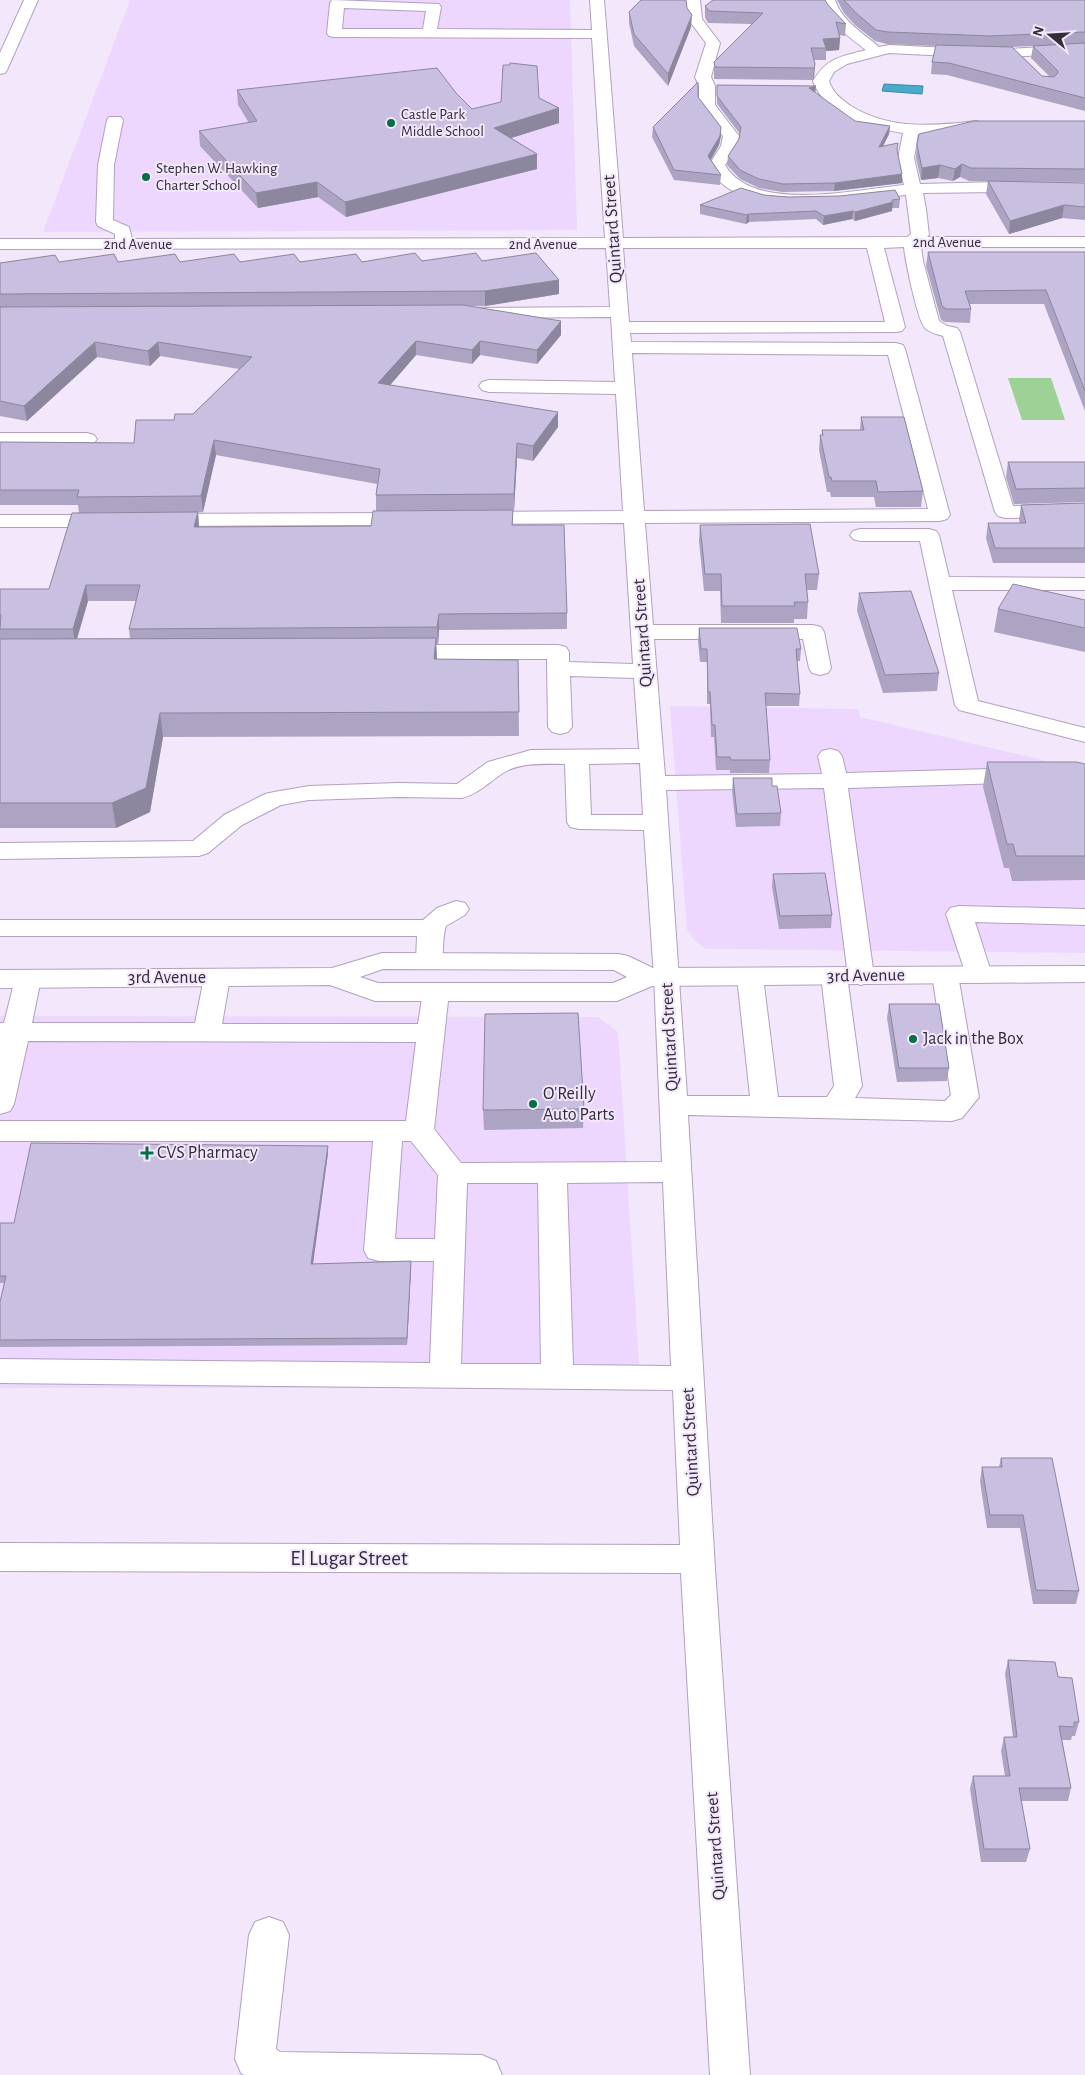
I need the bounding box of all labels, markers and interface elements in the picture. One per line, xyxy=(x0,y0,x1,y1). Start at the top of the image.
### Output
north arrow xyxy=(1025,10,1075,60)
text: N xyxy=(1030,24,1047,38)
place label: Castle Park Middle School xyxy=(401,107,484,139)
marker: Castle Park Middle School xyxy=(385,117,397,129)
place label: Stephen W. Hawking Charter School xyxy=(156,161,278,193)
marker: Stephen W. Hawking Charter School xyxy=(140,171,152,183)
street label: Quintard Street xyxy=(600,174,626,284)
street label: 2nd Avenue xyxy=(913,235,981,250)
street label: 2nd Avenue xyxy=(104,237,172,252)
street label: 2nd Avenue xyxy=(509,237,577,252)
street label: Quintard Street xyxy=(630,578,656,688)
street label: 3rd Avenue xyxy=(827,966,905,986)
street label: 3rd Avenue xyxy=(128,969,206,987)
street label: Quintard Street xyxy=(658,982,682,1092)
place label: Jack in the Box xyxy=(923,1030,1024,1048)
marker: Jack in the Box xyxy=(907,1033,919,1045)
place label: O'Reilly Auto Parts xyxy=(543,1085,615,1124)
marker: O'Reilly Auto Parts xyxy=(527,1098,539,1110)
place label: CVS Pharmacy xyxy=(157,1144,258,1162)
marker: CVS Pharmacy xyxy=(141,1147,153,1159)
street label: Quintard Street xyxy=(679,1387,703,1497)
street label: El Lugar Street xyxy=(290,1548,408,1569)
street label: Quintard Street xyxy=(703,1791,729,1901)

